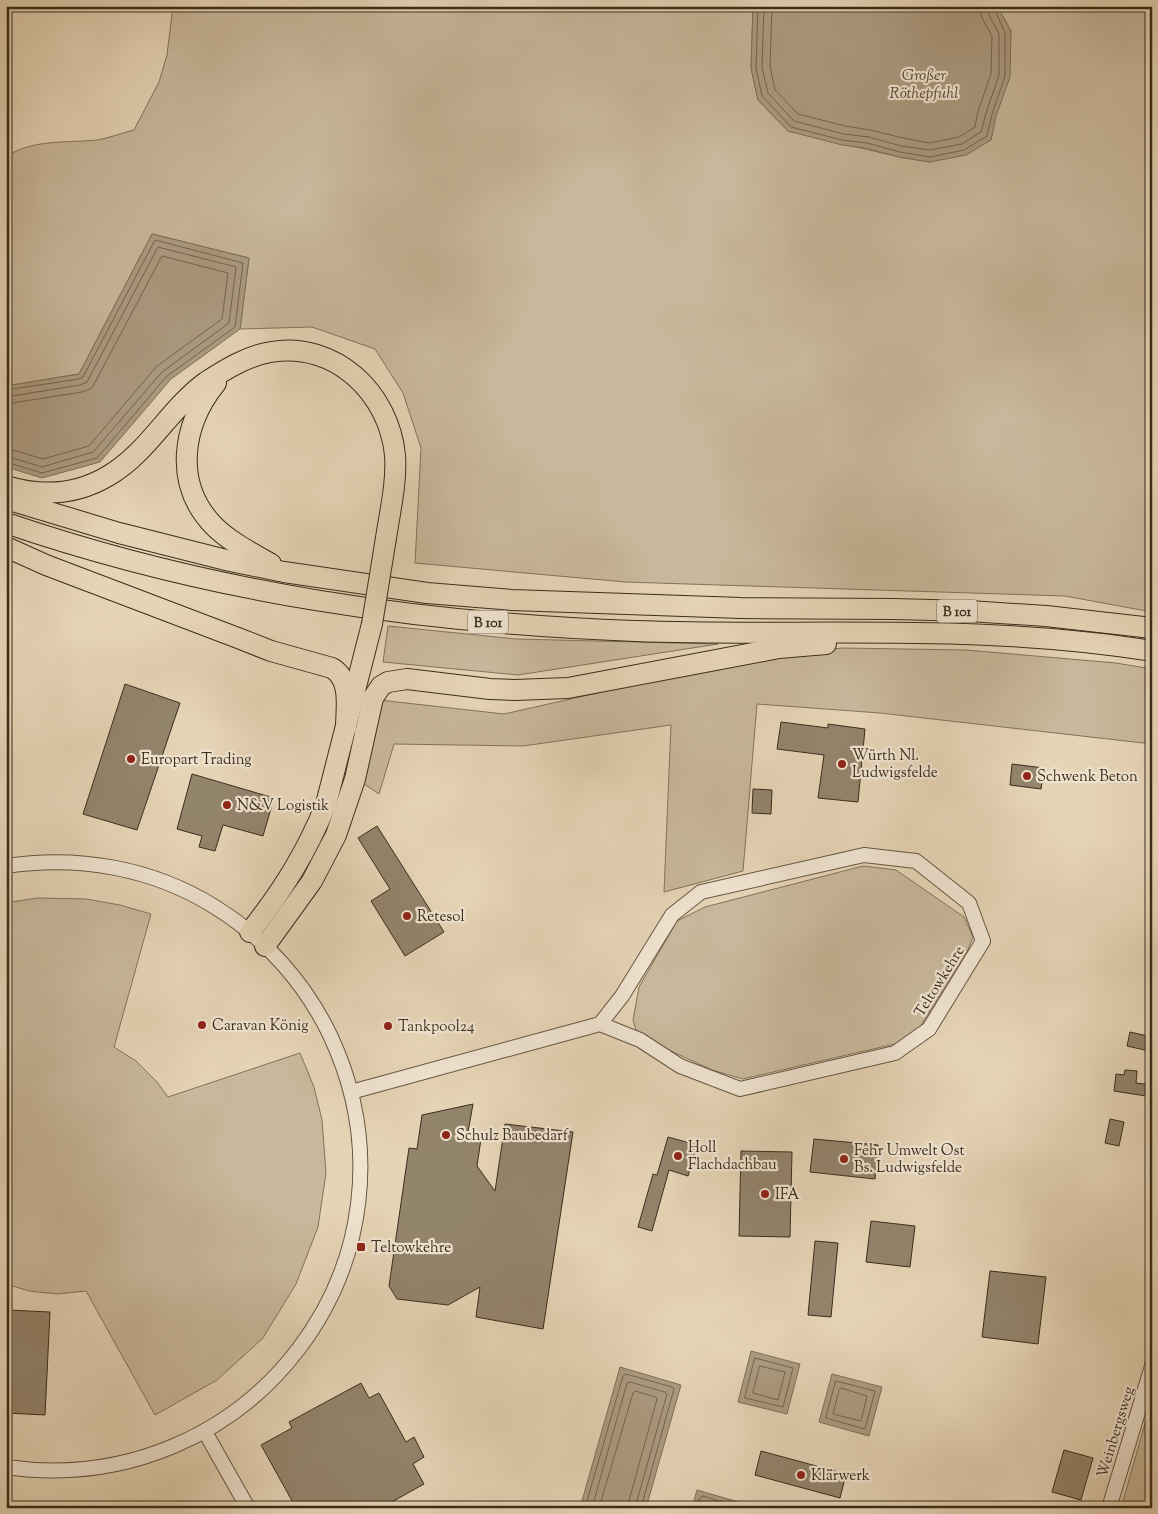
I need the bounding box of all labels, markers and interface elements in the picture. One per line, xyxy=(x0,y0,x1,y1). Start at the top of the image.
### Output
water label: Großer Röthepfuhl xyxy=(890,65,958,106)
road number: B 101 xyxy=(937,600,977,622)
road number: B 101 xyxy=(468,610,508,634)
place label: Würth Nl. Ludwigsfelde xyxy=(852,746,938,784)
place label: Europart Trading xyxy=(141,750,252,771)
marker: Europart Trading xyxy=(125,753,137,765)
marker: Würth Nl. Ludwigsfelde xyxy=(836,758,848,770)
place label: Schwenk Beton xyxy=(1037,767,1138,788)
marker: Schwenk Beton xyxy=(1021,770,1033,782)
place label: N&V Logistik xyxy=(237,796,329,817)
marker: N&V Logistik xyxy=(221,799,233,811)
place label: Retesol xyxy=(417,907,465,928)
marker: Retesol xyxy=(401,910,413,922)
street label: Teltowkehre xyxy=(910,942,970,1021)
place label: Caravan König xyxy=(212,1016,309,1037)
place label: Tankpool24 xyxy=(398,1017,475,1038)
marker: Caravan König xyxy=(196,1019,208,1031)
marker: Tankpool24 xyxy=(382,1020,394,1032)
place label: Schulz Baubedarf xyxy=(456,1126,569,1147)
marker: Schulz Baubedarf xyxy=(440,1129,452,1141)
place label: Holl Flachdachbau xyxy=(688,1138,777,1176)
place label: Fehr Umwelt Ost Bs. Ludwigsfelde xyxy=(854,1141,965,1179)
marker: Holl Flachdachbau xyxy=(672,1150,684,1162)
marker: Fehr Umwelt Ost Bs. Ludwigsfelde xyxy=(838,1153,850,1165)
place label: IFA xyxy=(775,1185,800,1206)
marker: IFA xyxy=(759,1188,771,1200)
place label: Teltowkehre xyxy=(371,1238,451,1259)
marker: Teltowkehre xyxy=(355,1241,367,1253)
street label: Weinbergsweg xyxy=(1093,1384,1140,1481)
place label: Klärwerk xyxy=(811,1466,870,1487)
marker: Klärwerk xyxy=(795,1469,807,1481)

